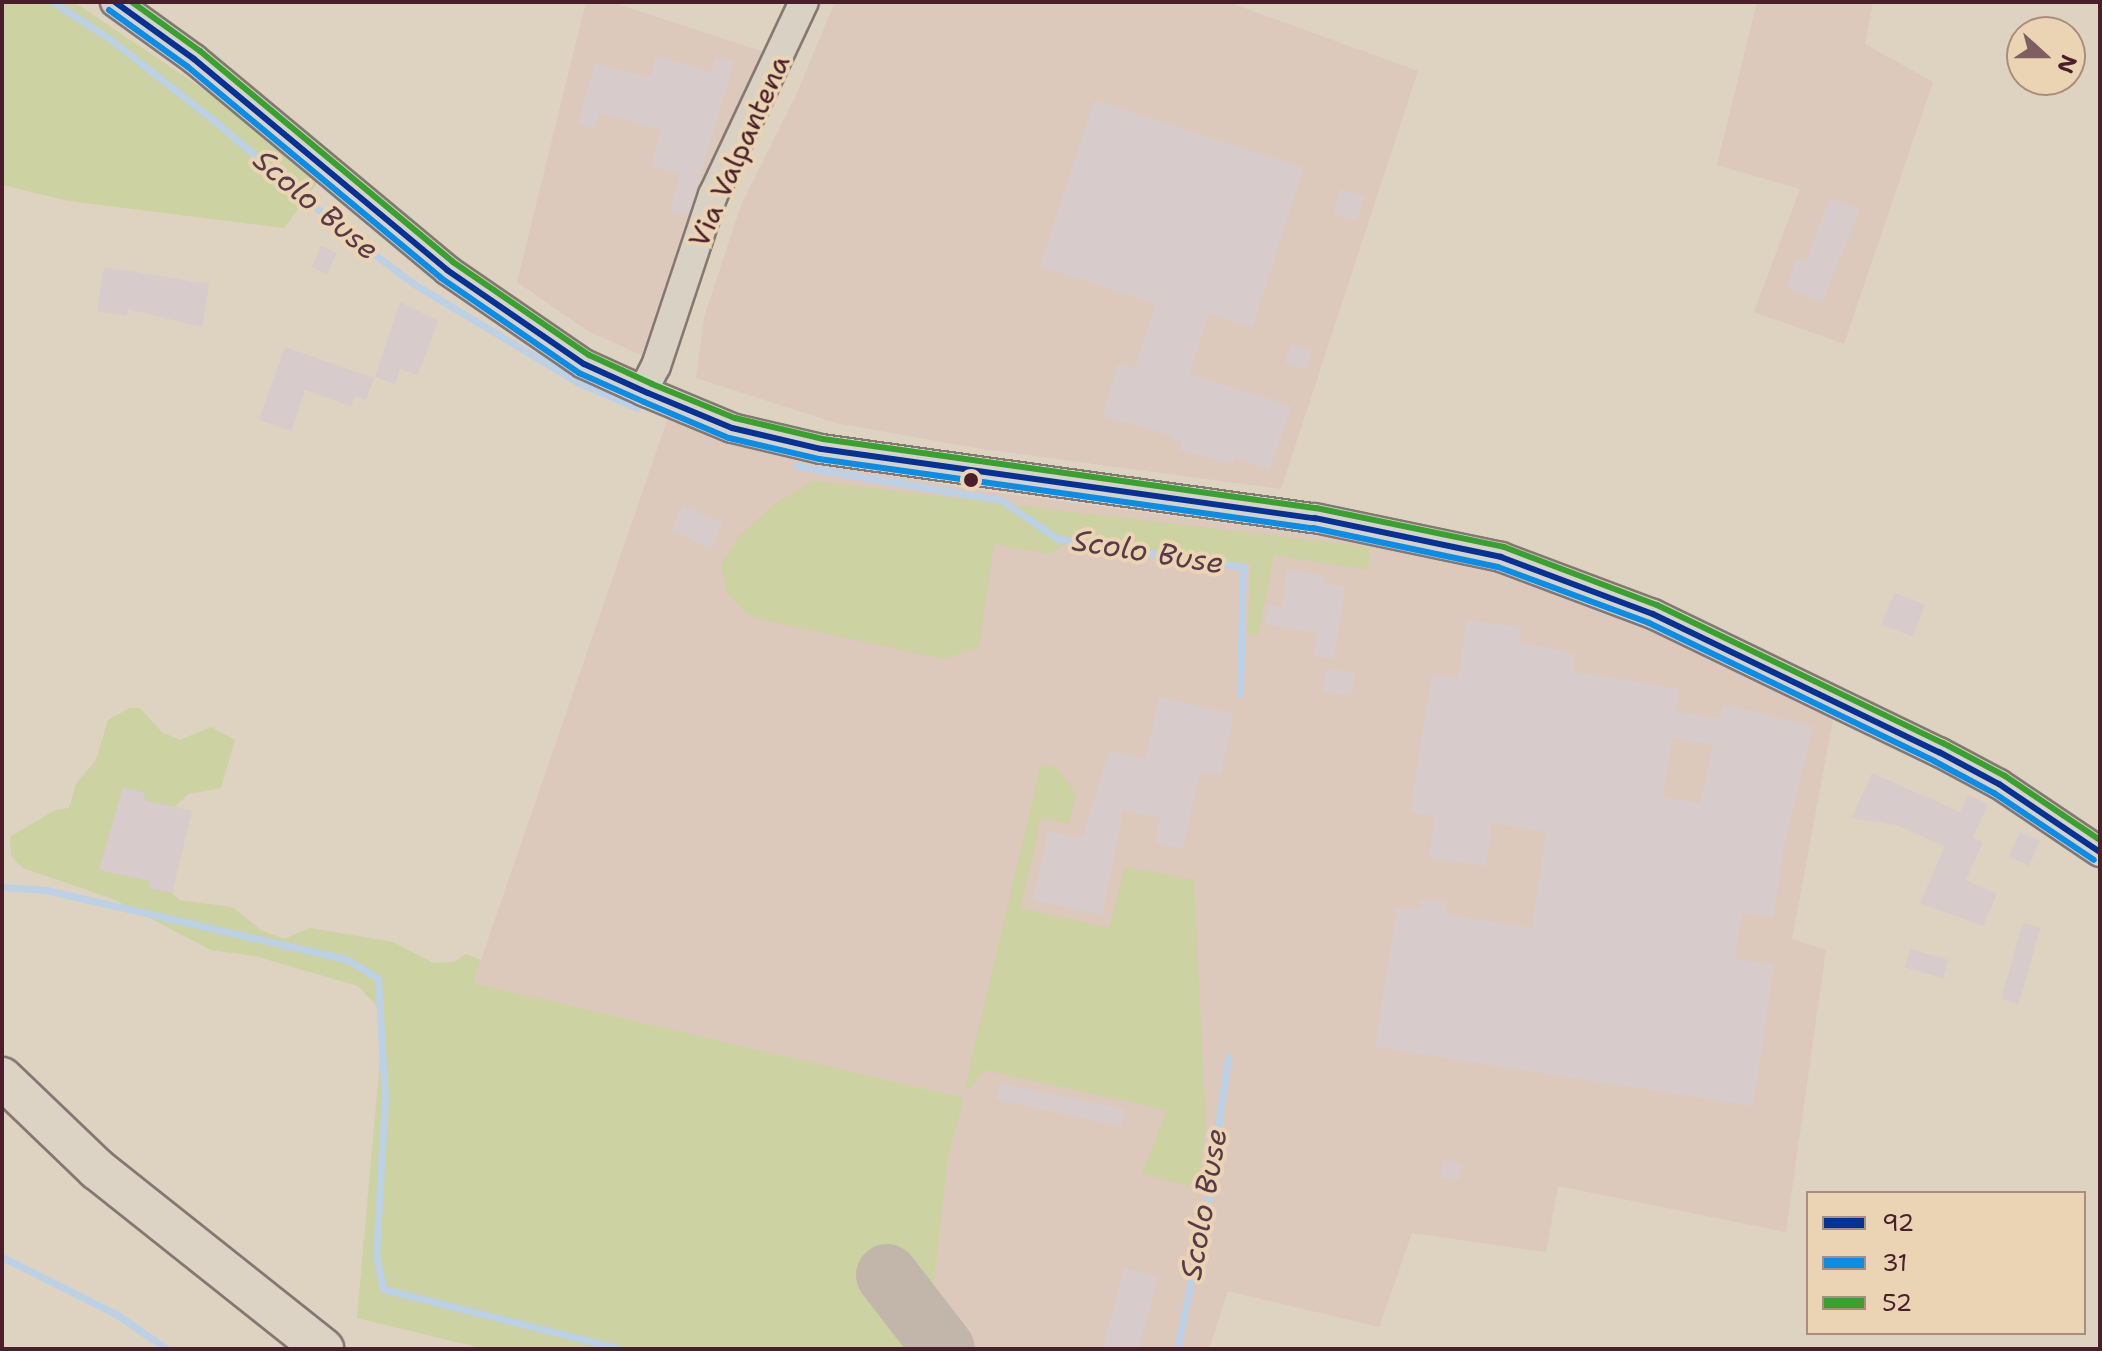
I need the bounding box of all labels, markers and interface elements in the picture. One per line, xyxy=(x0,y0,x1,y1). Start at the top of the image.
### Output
north arrow xyxy=(2006,16,2086,96)
street label: Via Valpantena xyxy=(682,50,796,252)
text: N xyxy=(2050,51,2084,77)
water label: Scolo Buse xyxy=(246,142,386,268)
unlabelled marker xyxy=(963,472,979,488)
water label: Scolo Buse xyxy=(1070,522,1226,582)
water label: Scolo Buse xyxy=(1173,1126,1235,1282)
legend xyxy=(1806,1191,2086,1335)
text: 92 xyxy=(1882,1207,1914,1239)
text: 31 xyxy=(1882,1247,1908,1279)
text: 52 xyxy=(1882,1287,1912,1319)

